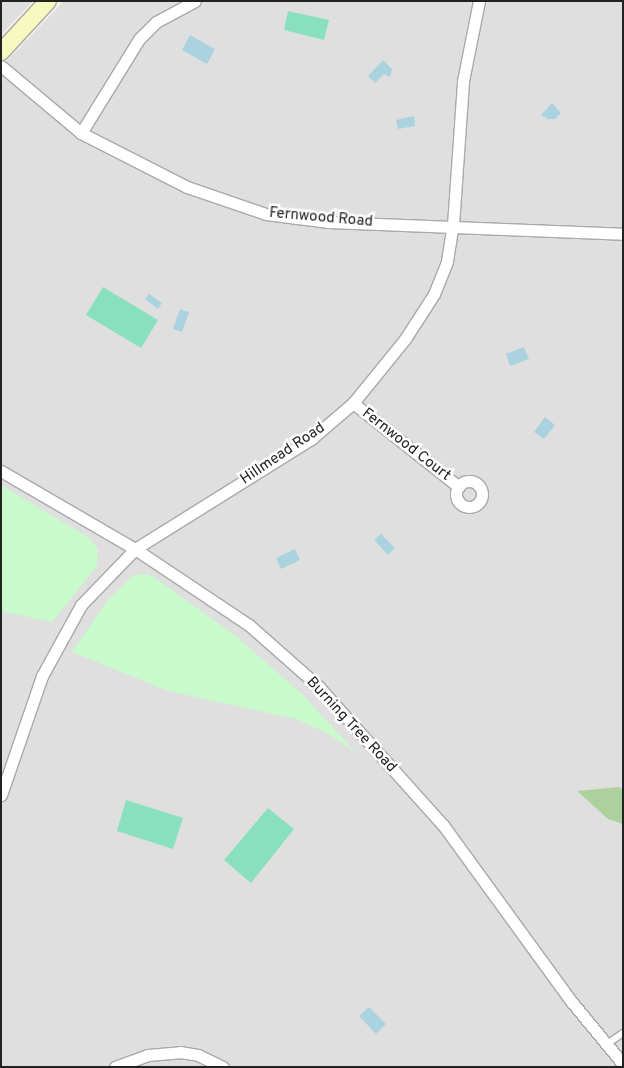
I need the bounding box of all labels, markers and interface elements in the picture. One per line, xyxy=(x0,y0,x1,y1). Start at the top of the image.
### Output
street label: Fernwood Road xyxy=(268,205,374,231)
street label: Fernwood Court xyxy=(358,405,454,485)
street label: Hillmead Road xyxy=(237,419,329,489)
street label: Burning Tree Road xyxy=(302,673,400,777)

